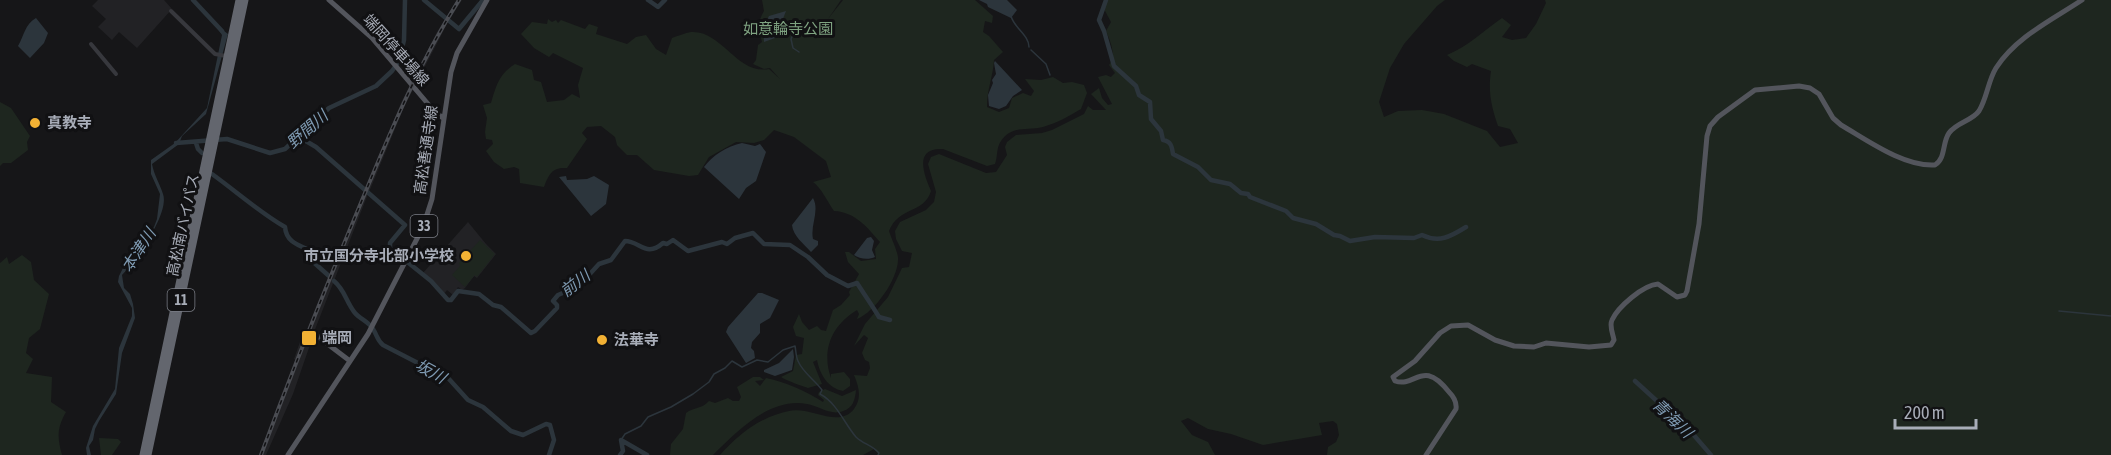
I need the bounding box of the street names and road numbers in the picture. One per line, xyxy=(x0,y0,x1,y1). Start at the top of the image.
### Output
street label: 端岡停車場線 xyxy=(360,11,433,89)
street label: 高松善通寺線 xyxy=(411,104,440,196)
street label: 高松南バイパス xyxy=(163,172,202,278)
road number: 33 xyxy=(410,215,438,237)
road number: 11 xyxy=(168,289,195,311)

